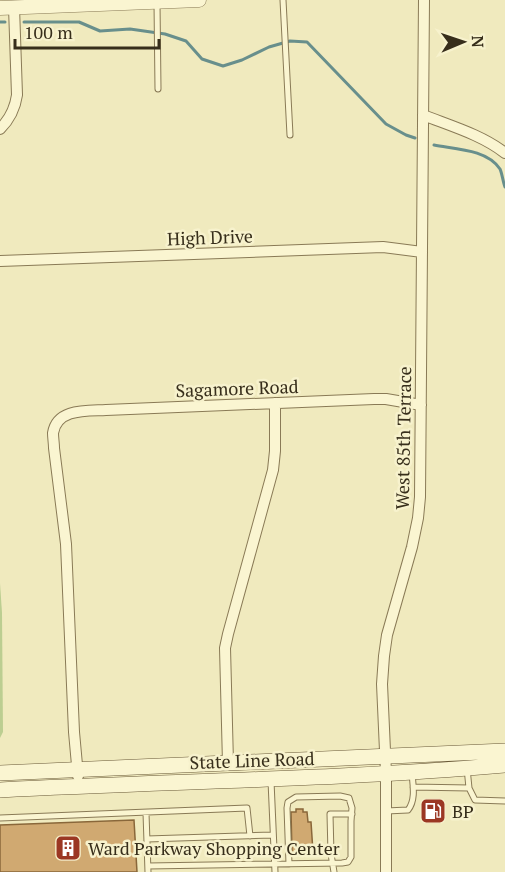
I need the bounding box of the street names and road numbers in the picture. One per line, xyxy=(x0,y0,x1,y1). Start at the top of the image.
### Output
street label: High Drive xyxy=(167,224,253,250)
street label: West 85th Terrace xyxy=(390,366,416,510)
street label: Sagamore Road xyxy=(175,374,299,402)
street label: State Line Road xyxy=(189,746,315,774)

